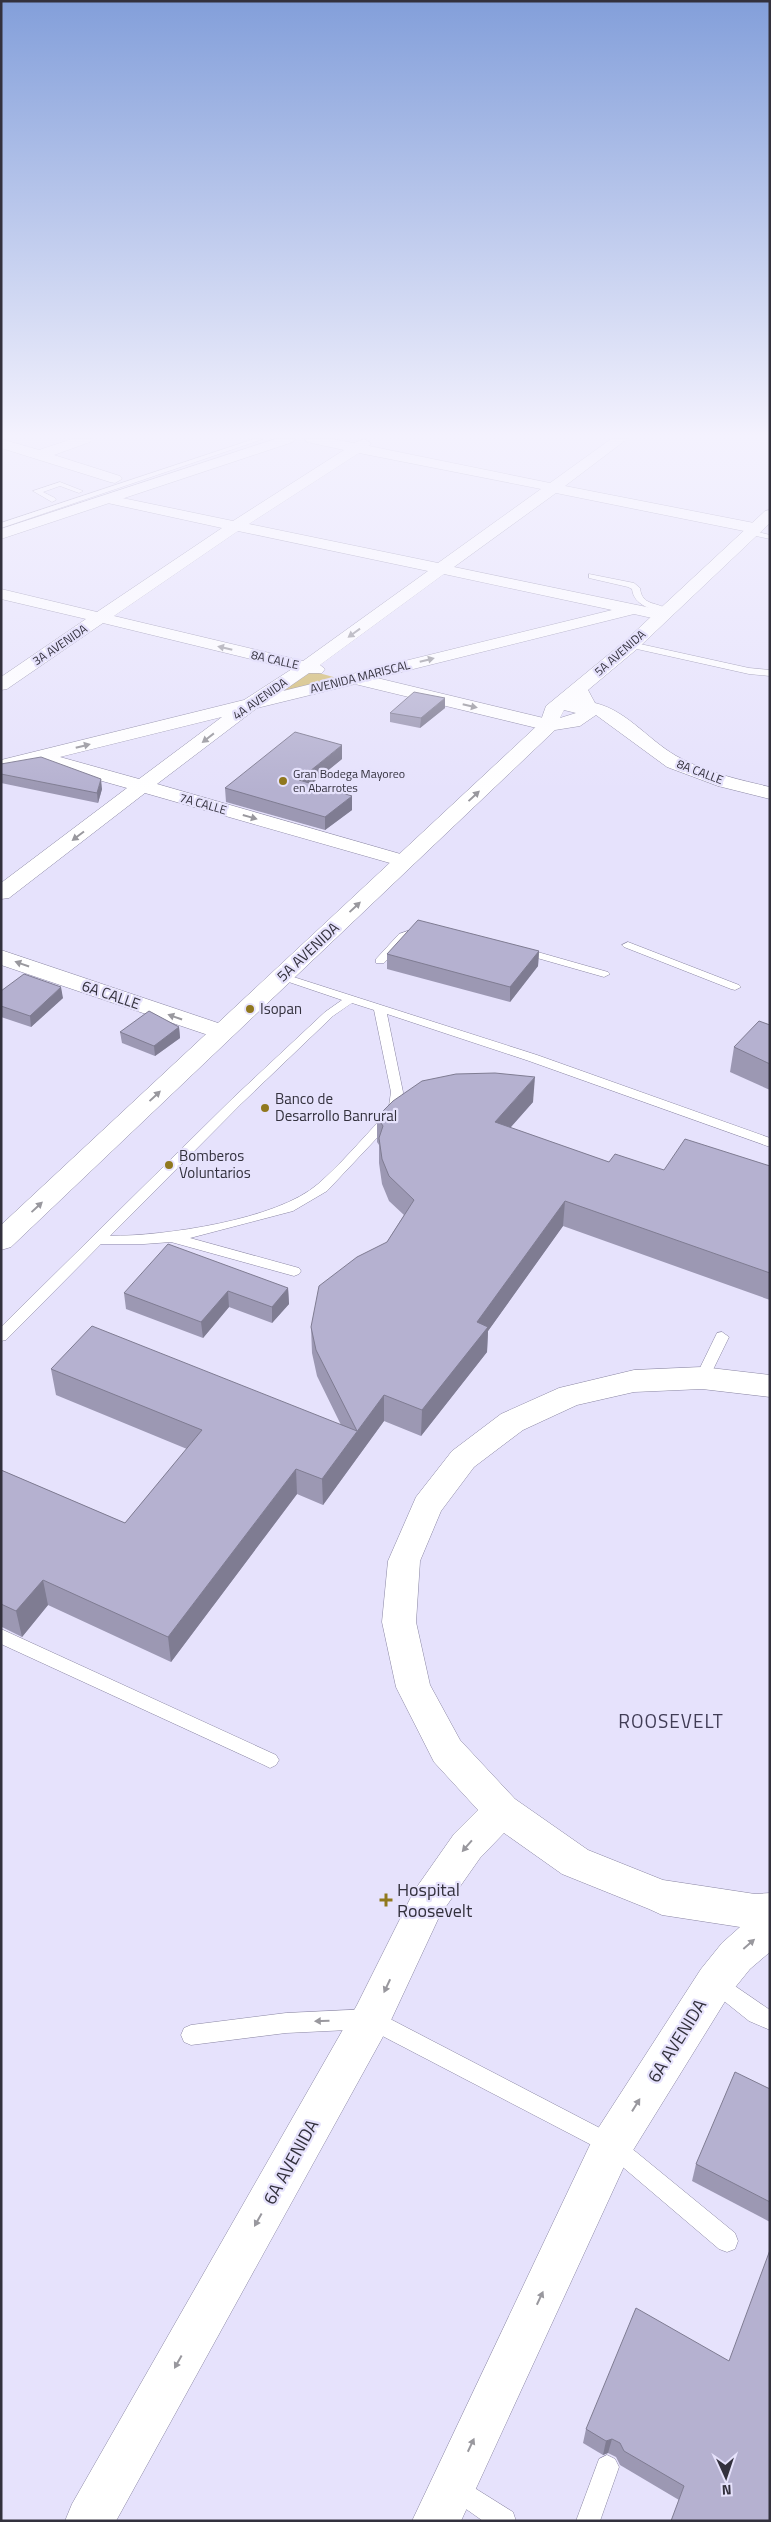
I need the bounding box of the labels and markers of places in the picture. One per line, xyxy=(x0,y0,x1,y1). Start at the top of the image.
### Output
place label: Gran Bodega Mayoreo en Abarrotes xyxy=(293,764,405,797)
marker: Gran Bodega Mayoreo en Abarrotes xyxy=(277,775,289,787)
place label: Isopan xyxy=(260,997,302,1020)
marker: Isopan xyxy=(244,1003,256,1015)
place label: Banco de Desarrollo Banrural xyxy=(275,1087,397,1127)
marker: Banco de Desarrollo Banrural xyxy=(259,1102,271,1114)
place label: Bomberos Voluntarios xyxy=(179,1144,251,1184)
marker: Bomberos Voluntarios xyxy=(163,1159,175,1171)
place label: Hospital Roosevelt xyxy=(397,1876,473,1924)
marker: Hospital Roosevelt xyxy=(379,1893,393,1907)

